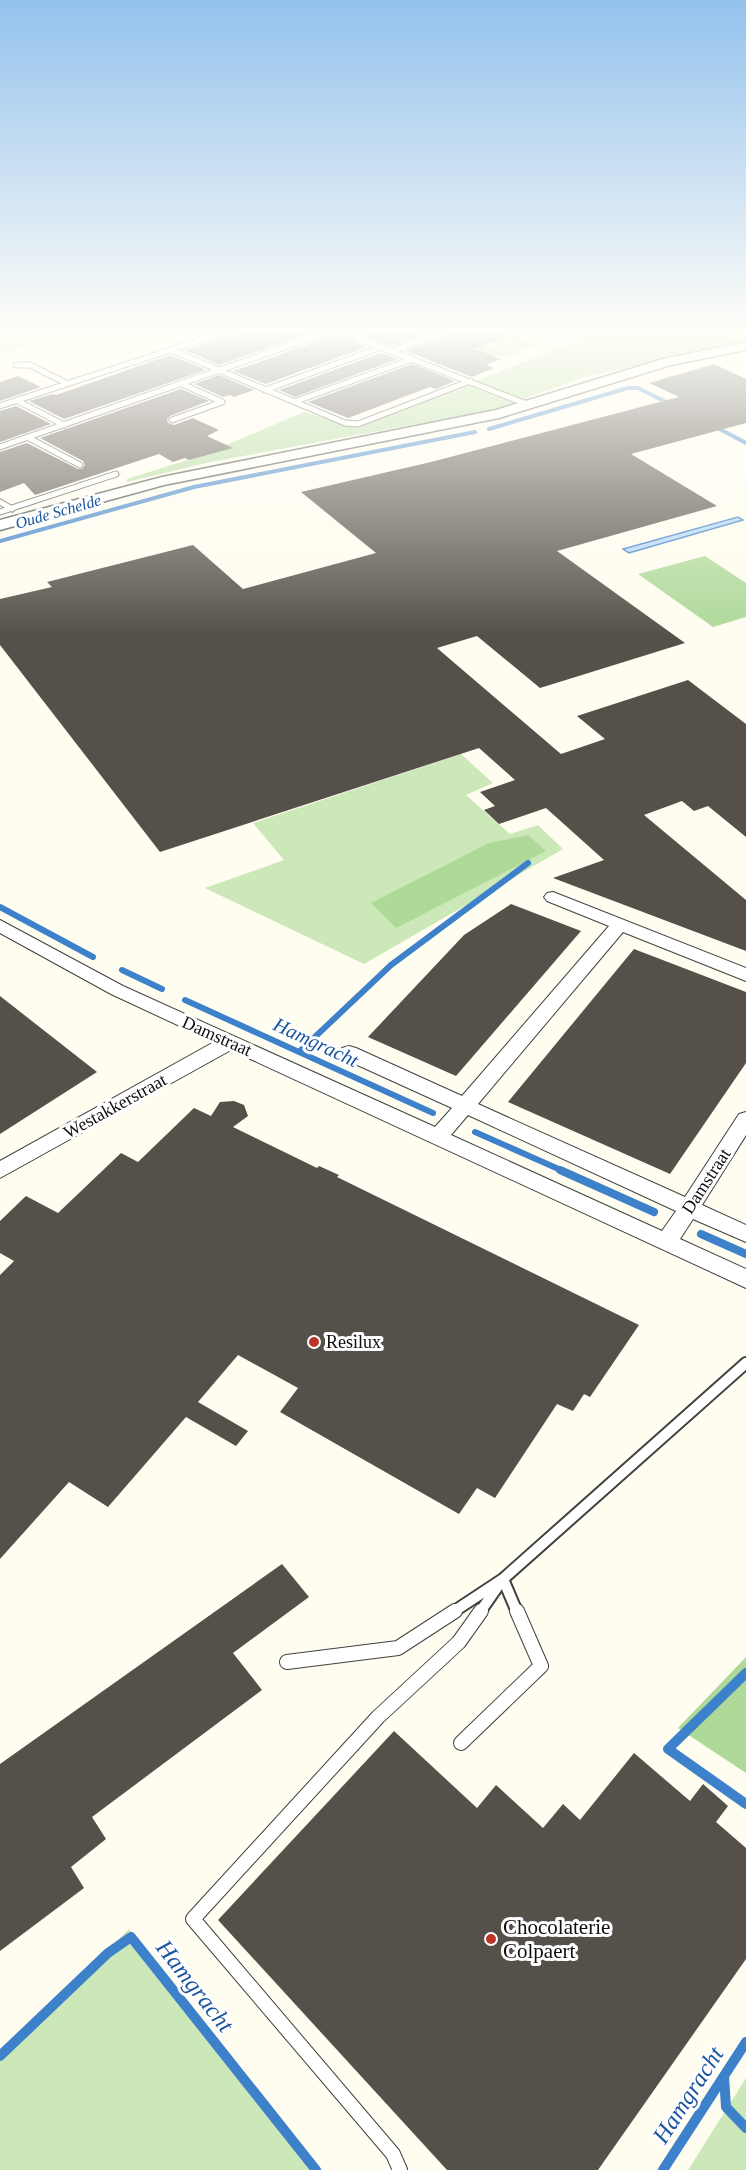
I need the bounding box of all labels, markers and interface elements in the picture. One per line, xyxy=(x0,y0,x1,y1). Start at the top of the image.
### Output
water label: Oude Schelde xyxy=(13,491,103,532)
street label: Damstraat xyxy=(179,1012,255,1060)
water label: Hamgracht xyxy=(269,1012,362,1072)
street label: Westakkerstraat xyxy=(60,1069,170,1143)
street label: Damstraat xyxy=(677,1145,735,1217)
place label: Resilux xyxy=(326,1332,381,1352)
marker: Resilux xyxy=(307,1335,321,1349)
place label: Chocolaterie Colpaert xyxy=(503,1915,610,1963)
marker: Chocolaterie Colpaert xyxy=(484,1932,498,1946)
water label: Hamgracht xyxy=(150,1934,240,2038)
water label: Hamgracht xyxy=(647,2041,729,2149)

